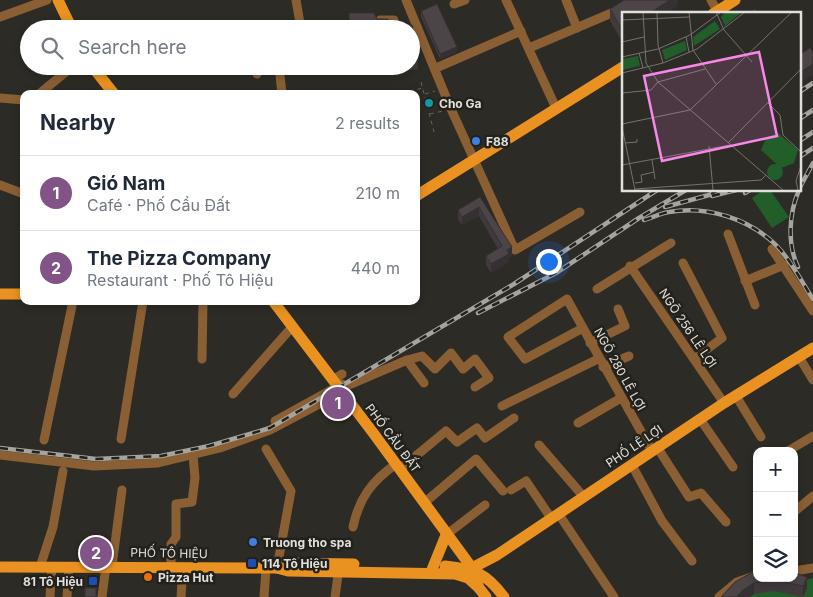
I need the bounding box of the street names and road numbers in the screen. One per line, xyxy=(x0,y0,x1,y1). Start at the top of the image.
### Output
street label: NGÕ 256 LÊ LỢI xyxy=(656,286,720,370)
street label: NGÕ 280 LÊ LỢI xyxy=(591,325,649,413)
street label: PHỐ CẦU ĐẤT xyxy=(362,400,425,475)
street label: PHỐ LÊ LỢI xyxy=(602,420,665,470)
street label: PHỐ TÔ HIỆU xyxy=(130,543,208,561)

